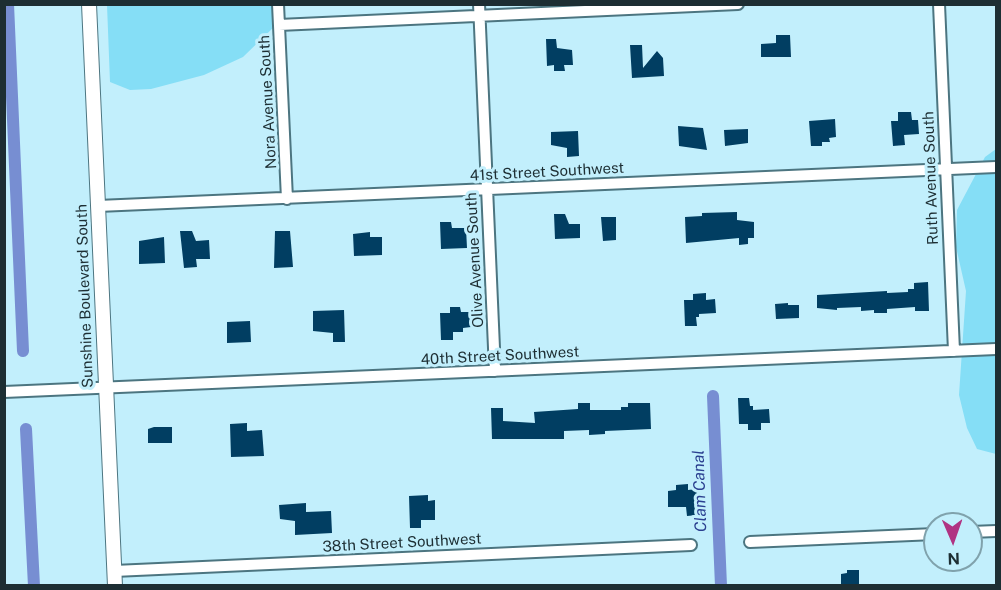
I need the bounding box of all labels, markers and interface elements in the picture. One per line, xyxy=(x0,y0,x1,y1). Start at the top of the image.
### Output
street label: Nora Avenue South xyxy=(256,35,280,169)
street label: Ruth Avenue South xyxy=(920,111,942,245)
street label: 41st Street Southwest xyxy=(469,159,625,185)
street label: Olive Avenue South xyxy=(462,192,488,328)
street label: Sunshine Boulevard South xyxy=(73,204,97,388)
street label: 40th Street Southwest xyxy=(420,343,580,369)
water label: Clam Canal xyxy=(689,450,711,532)
north arrow xyxy=(923,512,983,572)
street label: 38th Street Southwest xyxy=(322,530,482,556)
text: N xyxy=(947,549,960,568)

